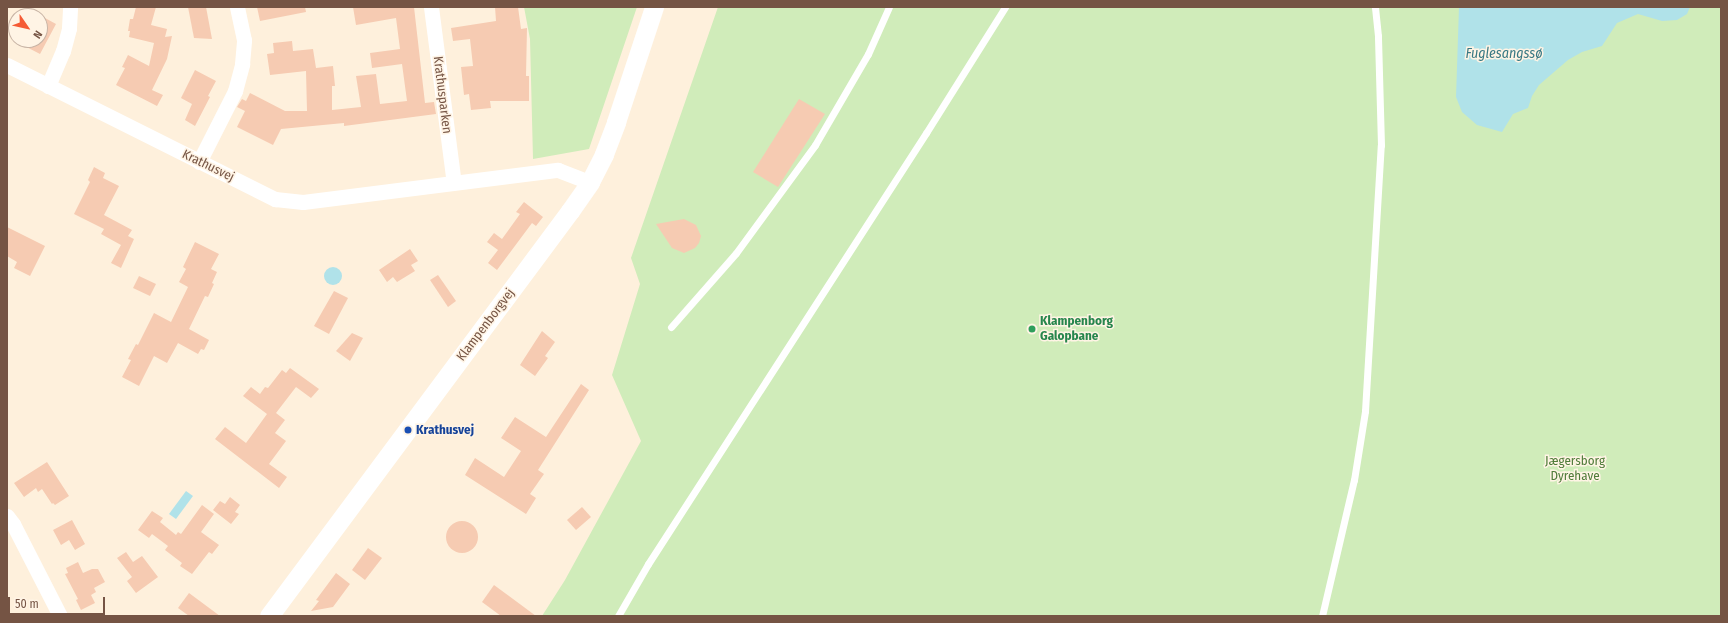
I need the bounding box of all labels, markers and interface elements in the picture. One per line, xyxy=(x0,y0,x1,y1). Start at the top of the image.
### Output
north arrow xyxy=(8,8,48,48)
text: N xyxy=(30,28,45,41)
water label: Fuglesangssø xyxy=(1465,46,1543,62)
street label: Krathusparken xyxy=(430,55,454,135)
street label: Krathusvej xyxy=(179,147,237,185)
street label: Klampenborgvej xyxy=(454,286,518,364)
place label: Klampenborg Galopbane xyxy=(1040,314,1113,345)
marker: Klampenborg Galopbane xyxy=(1027,324,1037,334)
place label: Krathusvej xyxy=(416,422,474,438)
marker: Krathusvej xyxy=(403,425,413,435)
park label: Jægersborg Dyrehave xyxy=(1545,454,1605,485)
scale bar xyxy=(10,589,107,615)
text: 50 m xyxy=(15,597,39,611)

